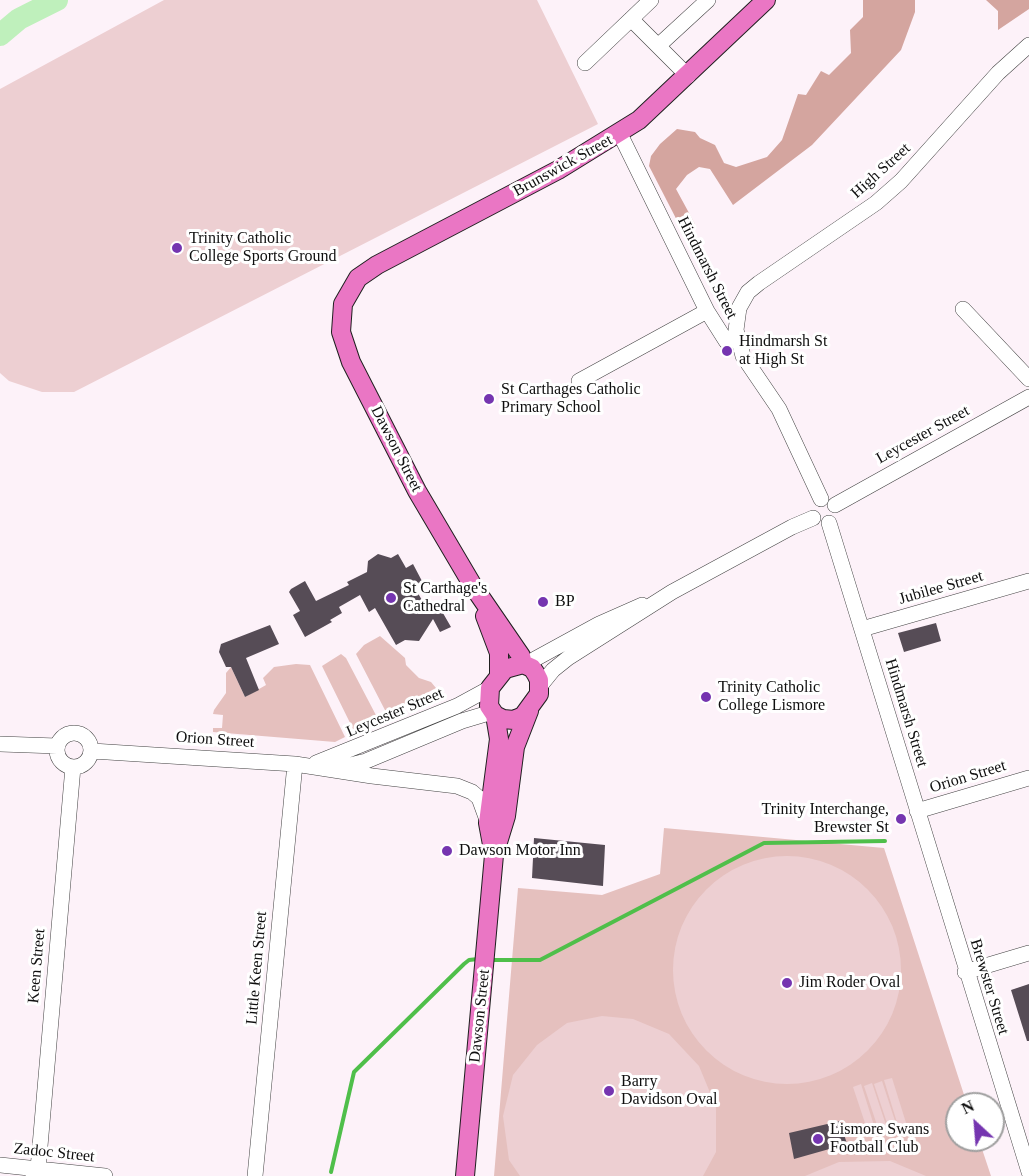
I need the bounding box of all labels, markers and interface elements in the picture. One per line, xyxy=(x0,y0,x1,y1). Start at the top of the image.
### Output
street label: Brunswick Street xyxy=(510,131,616,201)
street label: High Street xyxy=(847,139,915,203)
street label: Hindmarsh Street xyxy=(673,214,741,322)
place label: Trinity Catholic College Sports Ground xyxy=(189,229,337,267)
marker: Trinity Catholic College Sports Ground xyxy=(170,241,184,255)
place label: Hindmarsh St at High St xyxy=(739,332,827,370)
marker: Hindmarsh St at High St xyxy=(720,344,734,358)
place label: St Carthages Catholic Primary School xyxy=(501,380,641,418)
marker: St Carthages Catholic Primary School xyxy=(482,392,496,406)
street label: Leycester Street xyxy=(873,402,973,468)
street label: Dawson Street xyxy=(366,403,426,495)
street label: Jubilee Street xyxy=(897,567,985,609)
place label: St Carthage's Cathedral xyxy=(403,579,487,617)
marker: St Carthage's Cathedral xyxy=(384,591,398,605)
place label: BP xyxy=(555,592,575,612)
marker: BP xyxy=(536,595,550,609)
street label: Hindmarsh Street xyxy=(880,656,932,770)
place label: Trinity Catholic College Lismore xyxy=(718,678,825,716)
street label: Leycester Street xyxy=(344,684,446,742)
marker: Trinity Catholic College Lismore xyxy=(699,690,713,704)
street label: Orion Street xyxy=(175,728,255,752)
street label: Orion Street xyxy=(928,756,1008,798)
place label: Trinity Interchange, Brewster St xyxy=(762,800,889,838)
marker: Trinity Interchange, Brewster St xyxy=(894,812,908,826)
place label: Dawson Motor Inn xyxy=(459,841,581,861)
marker: Dawson Motor Inn xyxy=(440,844,454,858)
street label: Little Keen Street xyxy=(242,911,272,1025)
street label: Keen Street xyxy=(24,928,50,1004)
street label: Brewster Street xyxy=(965,937,1013,1037)
street label: Dawson Street xyxy=(466,968,494,1064)
place label: Jim Roder Oval xyxy=(799,973,900,993)
marker: Jim Roder Oval xyxy=(780,976,794,990)
place label: Barry Davidson Oval xyxy=(621,1072,717,1110)
marker: Barry Davidson Oval xyxy=(602,1084,616,1098)
north arrow xyxy=(945,1092,1005,1152)
text: N xyxy=(959,1097,977,1117)
place label: Lismore Swans Football Club xyxy=(830,1120,929,1158)
marker: Lismore Swans Football Club xyxy=(811,1132,825,1146)
street label: Zadoc Street xyxy=(13,1139,95,1167)

